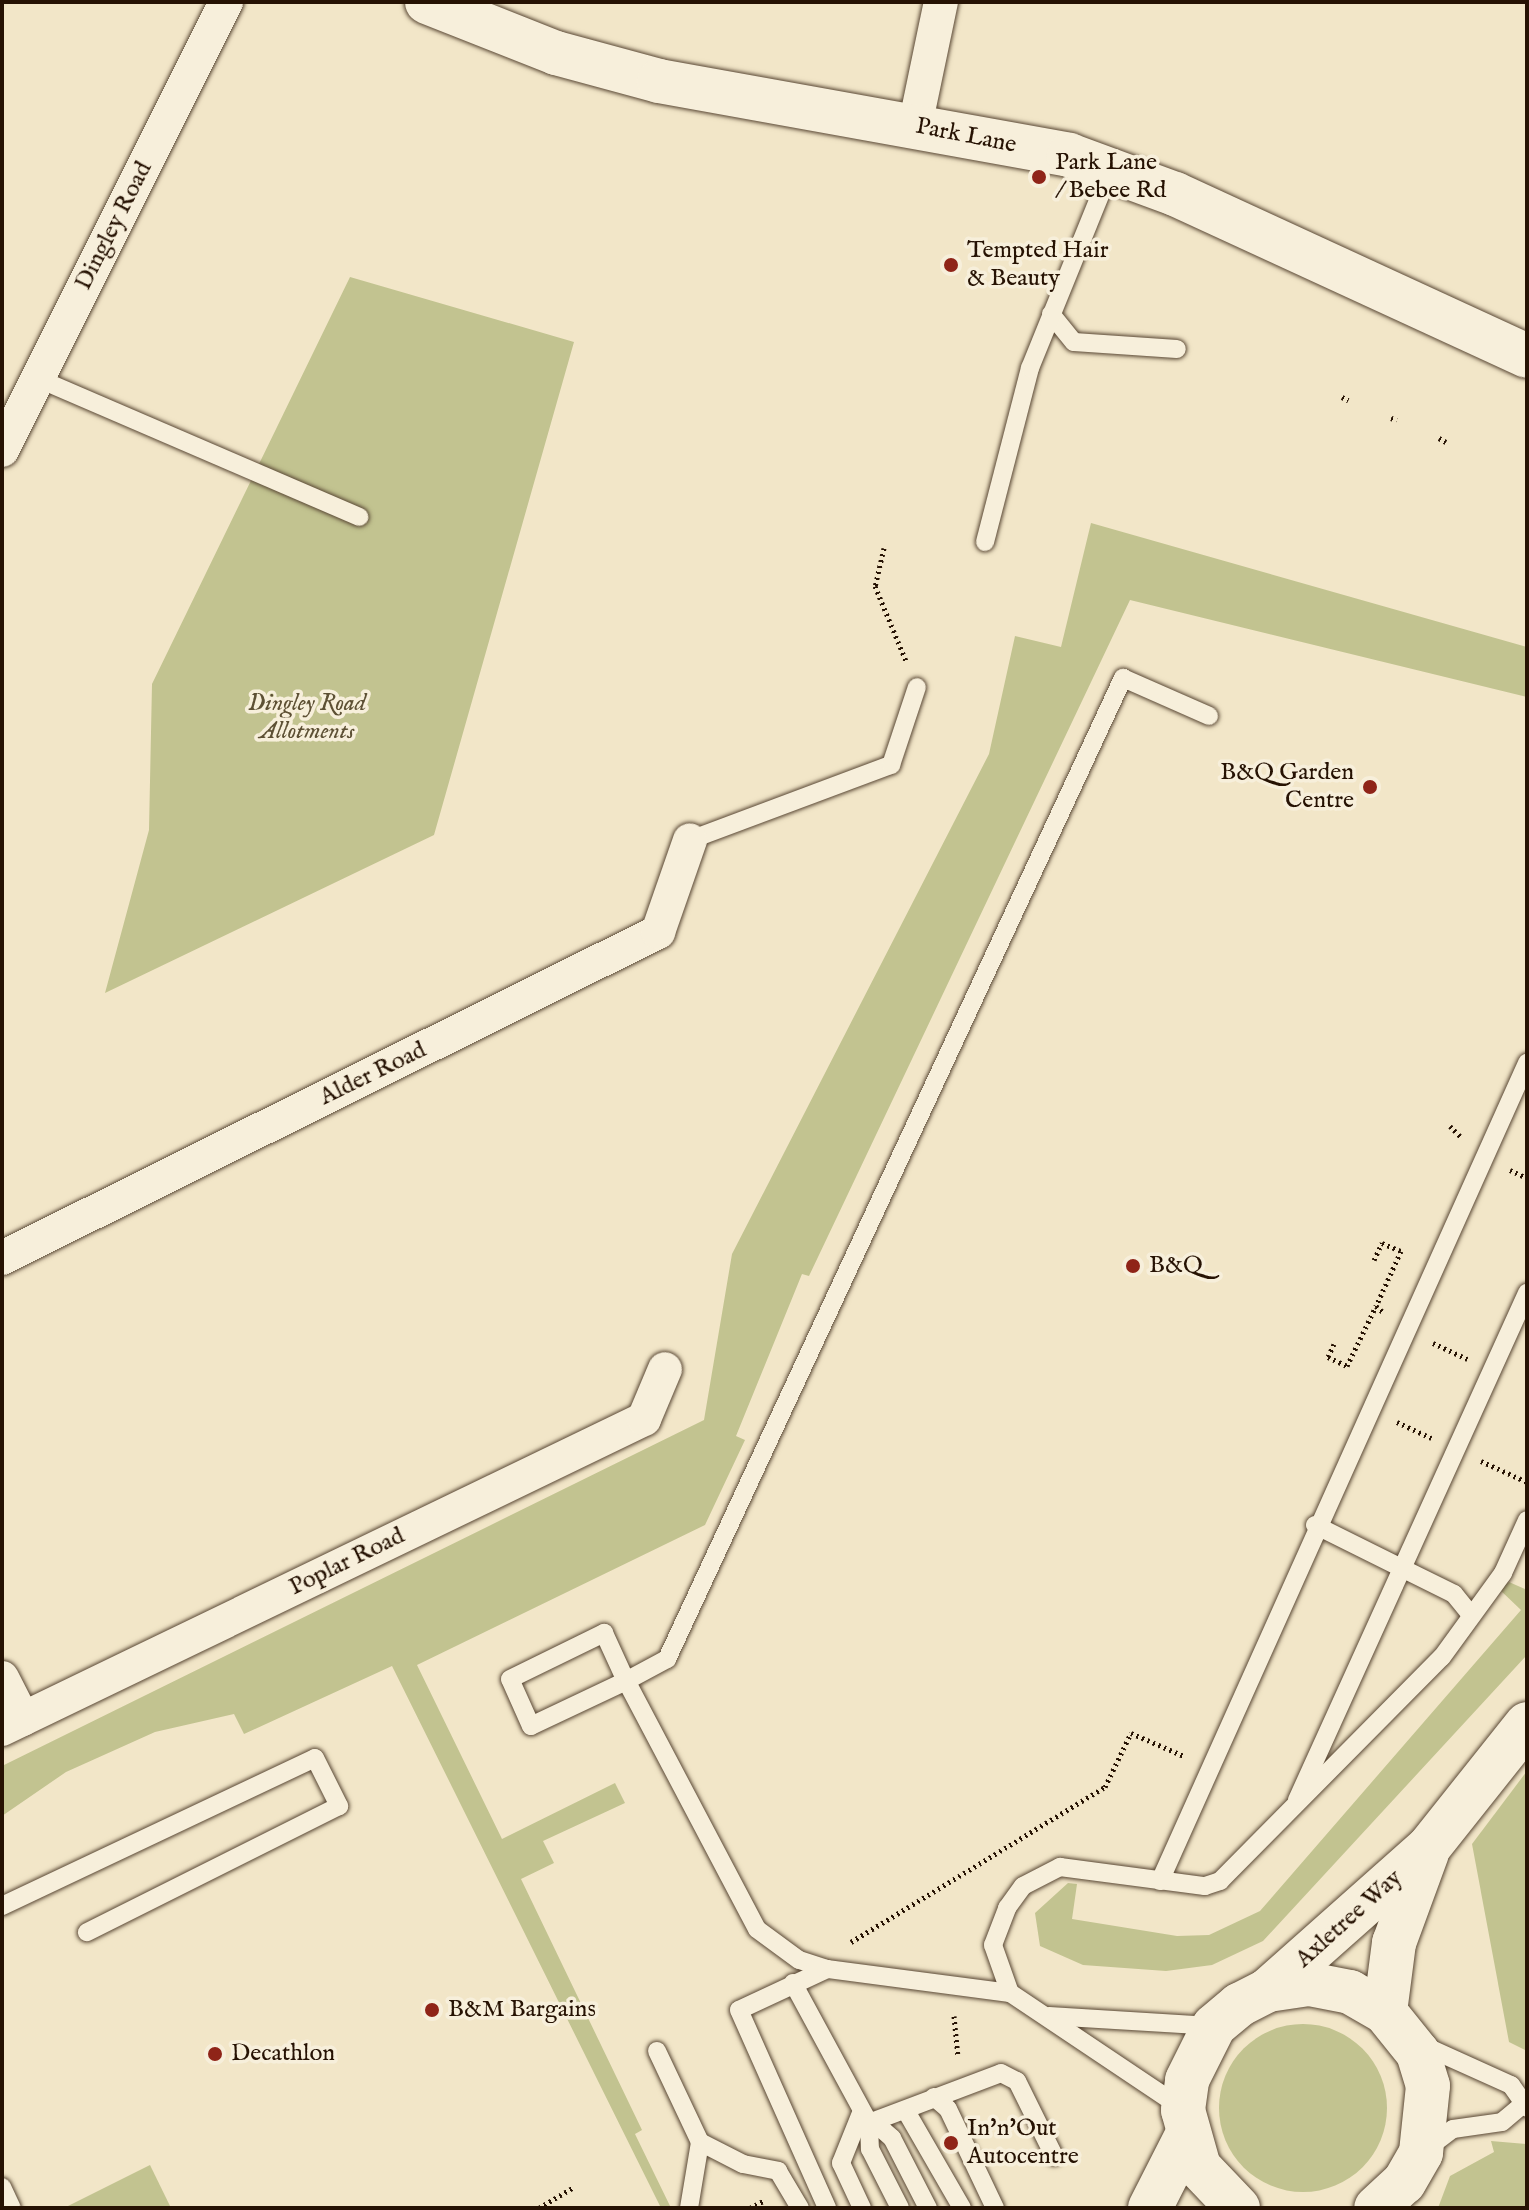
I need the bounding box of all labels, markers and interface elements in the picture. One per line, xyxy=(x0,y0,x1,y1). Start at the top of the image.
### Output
street label: Park Lane xyxy=(913,112,1019,160)
place label: Park Lane / Bebee Rd xyxy=(1055,149,1166,205)
street label: Dingley Road xyxy=(69,157,159,295)
marker: Park Lane / Bebee Rd xyxy=(1030,168,1048,186)
place label: Tempted Hair & Beauty xyxy=(967,237,1108,293)
marker: Tempted Hair & Beauty xyxy=(942,256,960,274)
park label: Dingley Road Allotments xyxy=(248,690,366,746)
place label: B&Q Garden Centre xyxy=(1220,759,1354,815)
marker: B&Q Garden Centre xyxy=(1361,778,1379,796)
street label: Alder Road xyxy=(315,1036,431,1112)
place label: B&Q xyxy=(1149,1252,1203,1280)
marker: B&Q xyxy=(1124,1257,1142,1275)
street label: Poplar Road xyxy=(285,1522,409,1602)
street label: Axletree Way xyxy=(1290,1864,1408,1974)
place label: B&M Bargains xyxy=(448,1996,596,2024)
marker: B&M Bargains xyxy=(423,2001,441,2019)
place label: Decathlon xyxy=(231,2040,335,2068)
marker: Decathlon xyxy=(206,2045,224,2063)
place label: In'n'Out Autocentre xyxy=(967,2115,1079,2171)
marker: In'n'Out Autocentre xyxy=(942,2134,960,2152)

